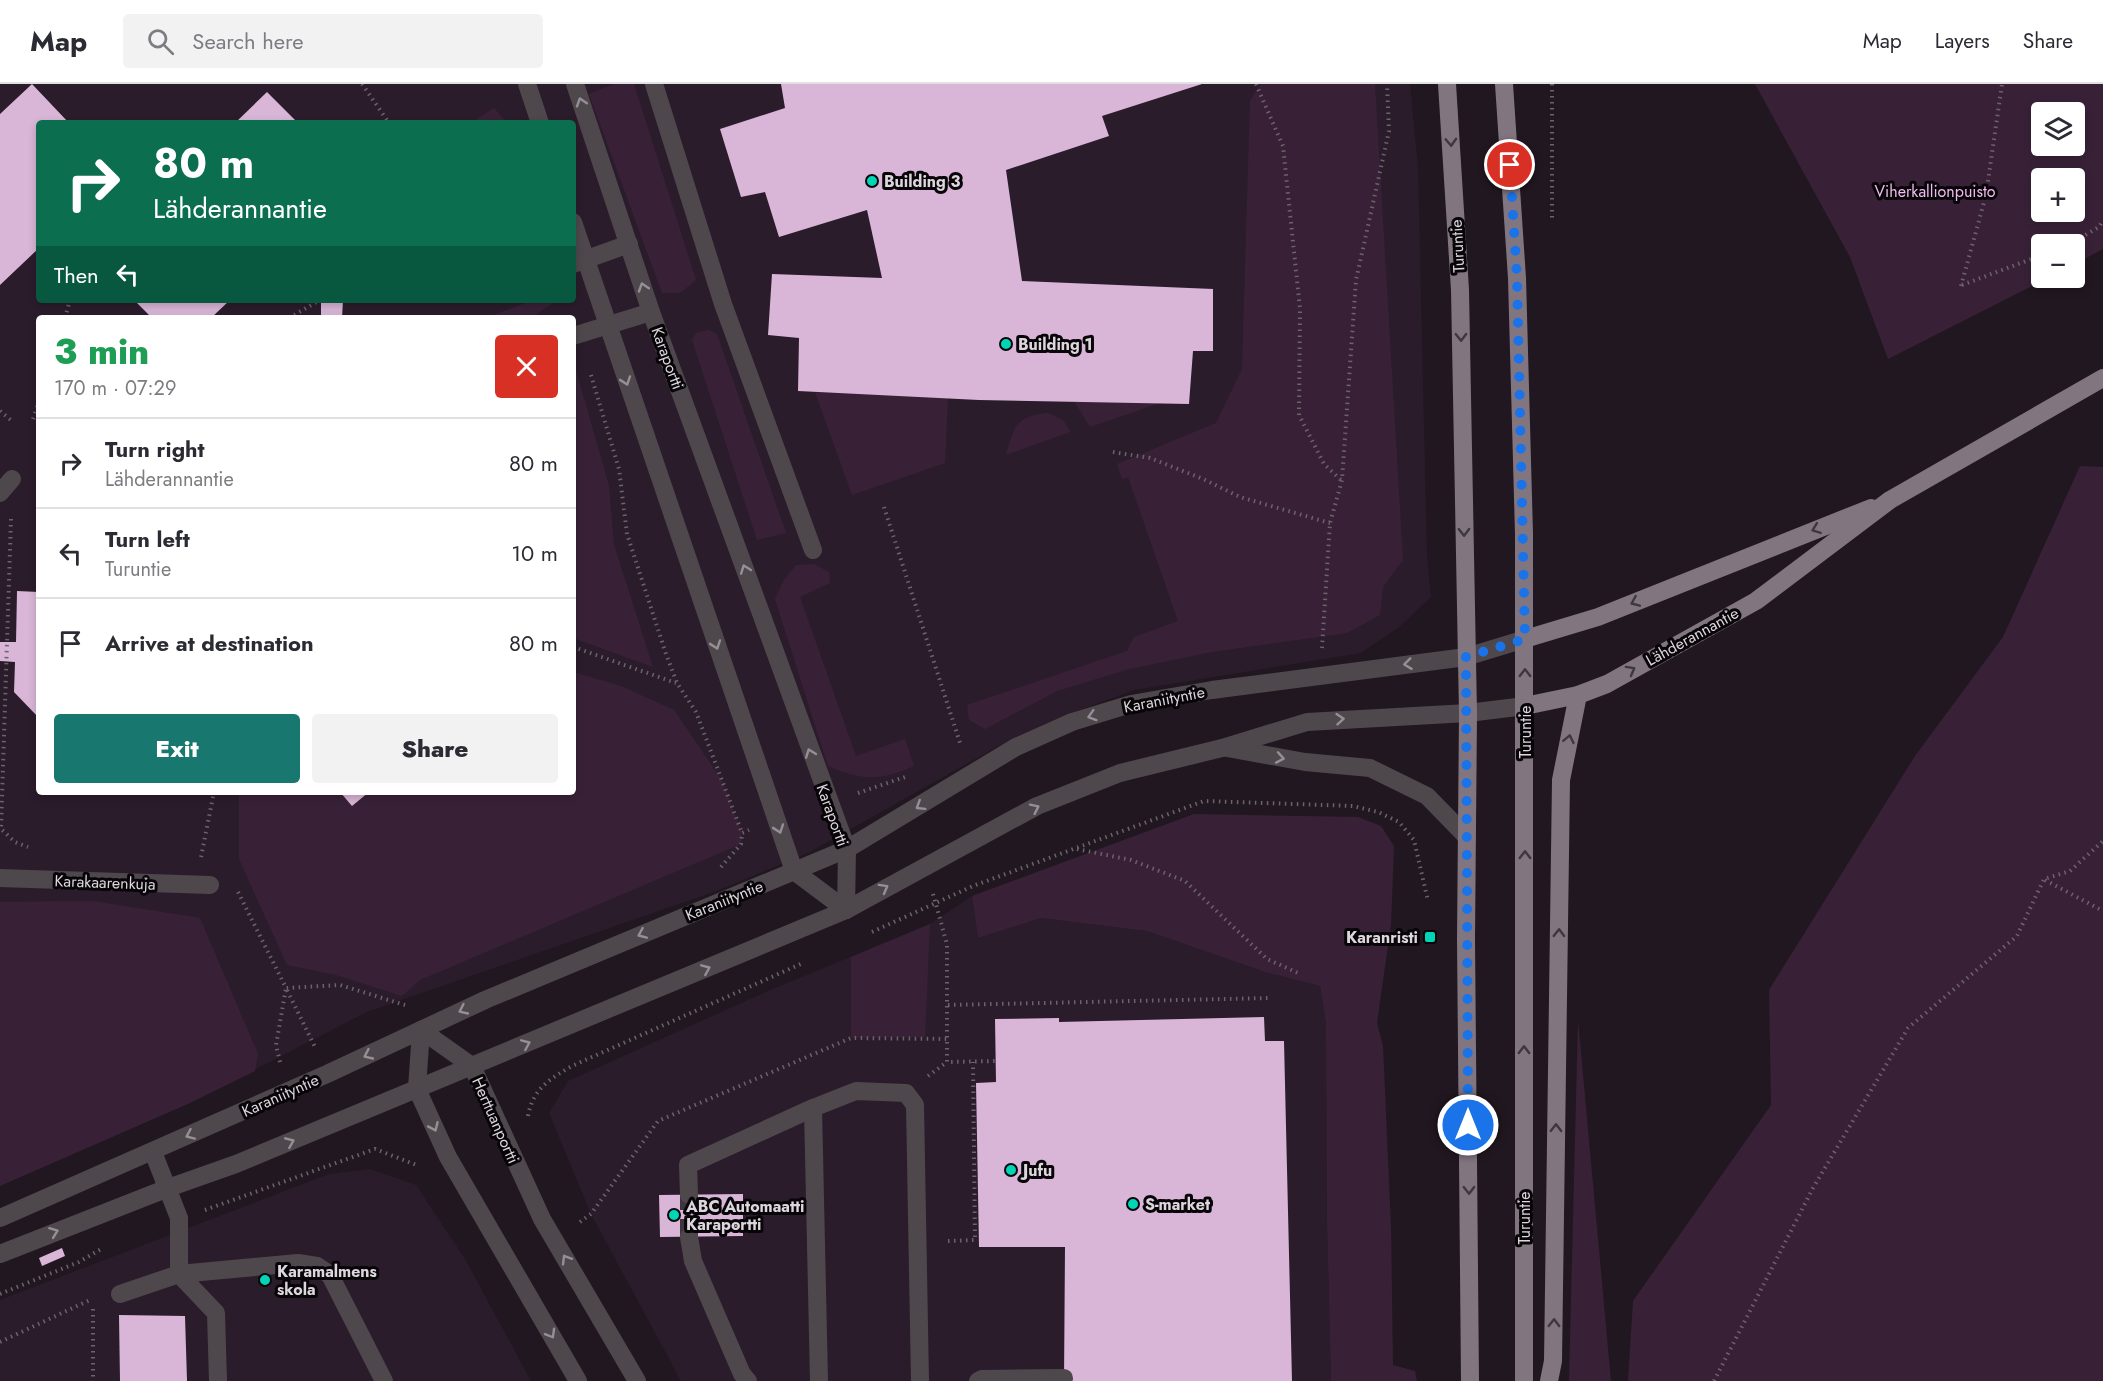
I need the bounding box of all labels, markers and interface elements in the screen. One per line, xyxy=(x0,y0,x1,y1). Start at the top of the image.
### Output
search box xyxy=(123,14,543,68)
text: Map xyxy=(30,21,87,62)
icon: search xyxy=(144,25,177,58)
text: Search here xyxy=(192,25,304,57)
text: Map xyxy=(1863,26,1902,56)
text: Layers xyxy=(1935,26,1990,56)
text: Share xyxy=(2023,26,2073,56)
one-way arrow xyxy=(576,97,589,108)
map controls xyxy=(2031,102,2085,288)
button: layers xyxy=(2031,102,2085,156)
text: 80 m xyxy=(153,133,254,194)
one-way arrow xyxy=(1444,138,1457,147)
pin xyxy=(1484,139,1535,190)
icon: right xyxy=(54,144,132,222)
icon: arrive xyxy=(1493,148,1526,181)
button: + xyxy=(2031,168,2085,222)
place label: Building 3 xyxy=(884,170,961,193)
marker: Building 3 xyxy=(865,174,879,188)
park label: Viherkallionpuisto xyxy=(1875,180,1996,203)
text: Lähderannantie xyxy=(153,189,327,228)
street label: Turuntie xyxy=(1445,219,1470,273)
button: − xyxy=(2031,234,2085,288)
icon: left xyxy=(111,258,144,291)
text: Then xyxy=(54,259,99,291)
one-way arrow xyxy=(638,282,650,293)
street label: Karaportti xyxy=(646,324,689,393)
text: 3 min xyxy=(54,325,149,377)
place label: Building 1 xyxy=(1018,333,1093,356)
one-way arrow xyxy=(1454,333,1467,342)
button: close xyxy=(495,335,558,398)
marker: Building 1 xyxy=(999,337,1013,351)
text: 170 m · 07:29 xyxy=(54,374,177,403)
one-way arrow xyxy=(618,375,631,386)
text: Turn right xyxy=(105,433,205,465)
icon: right xyxy=(54,447,87,480)
text: 80 m xyxy=(509,447,558,479)
text: Lähderannantie xyxy=(105,465,234,494)
one-way arrow xyxy=(1811,522,1822,534)
text: Turn left xyxy=(105,523,190,555)
one-way arrow xyxy=(1458,528,1470,537)
icon: left xyxy=(54,537,87,570)
text: 10 m xyxy=(511,537,558,569)
text: Turuntie xyxy=(105,555,171,584)
one-way arrow xyxy=(740,564,752,575)
one-way arrow xyxy=(1630,595,1641,607)
street label: Lähderannantie xyxy=(1642,601,1743,671)
icon: arrive xyxy=(54,627,87,660)
text: Arrive at destination xyxy=(105,627,314,659)
text: 80 m xyxy=(509,627,558,659)
one-way arrow xyxy=(708,639,721,650)
one-way arrow xyxy=(1403,658,1412,670)
one-way arrow xyxy=(1625,666,1635,677)
one-way arrow xyxy=(1519,668,1531,677)
street label: Karaniityntie xyxy=(1122,680,1207,719)
street label: Turuntie xyxy=(1514,705,1537,759)
one-way arrow xyxy=(1087,709,1098,721)
one-way arrow xyxy=(1335,713,1344,726)
button: Exit xyxy=(54,714,300,783)
button: Share xyxy=(312,714,558,783)
one-way arrow xyxy=(1562,734,1575,744)
one-way arrow xyxy=(805,748,818,759)
one-way arrow xyxy=(1275,751,1285,764)
street label: Karaportti xyxy=(811,781,854,850)
one-way arrow xyxy=(916,799,926,811)
one-way arrow xyxy=(1028,803,1039,815)
one-way arrow xyxy=(771,823,784,834)
one-way arrow xyxy=(1519,850,1531,859)
street label: Karakaarenkuja xyxy=(54,869,156,896)
street label: Karaniityntie xyxy=(682,874,767,927)
one-way arrow xyxy=(878,884,888,895)
one-way arrow xyxy=(638,926,649,938)
place label: Karanristi xyxy=(1346,926,1418,949)
one-way arrow xyxy=(1553,928,1565,937)
marker: Karanristi xyxy=(1423,930,1437,944)
one-way arrow xyxy=(699,964,710,976)
one-way arrow xyxy=(459,1003,470,1015)
one-way arrow xyxy=(520,1039,531,1051)
one-way arrow xyxy=(1518,1045,1530,1054)
one-way arrow xyxy=(364,1047,375,1059)
street label: Karaniityntie xyxy=(238,1068,322,1123)
street label: Herttuanportti xyxy=(466,1073,525,1167)
position arrow xyxy=(1436,1093,1500,1157)
one-way arrow xyxy=(427,1120,439,1131)
one-way arrow xyxy=(1550,1123,1562,1132)
one-way arrow xyxy=(186,1128,197,1140)
one-way arrow xyxy=(284,1137,295,1149)
place label: Jufu xyxy=(1020,1159,1052,1182)
marker: Jufu xyxy=(1004,1163,1018,1177)
one-way arrow xyxy=(1462,1185,1475,1194)
street label: Turuntie xyxy=(1513,1191,1536,1245)
place label: S-market xyxy=(1145,1193,1211,1216)
place label: ABC Automaatti Karaportti xyxy=(685,1195,805,1236)
marker: S-market xyxy=(1126,1197,1140,1211)
marker: ABC Automaatti Karaportti xyxy=(667,1208,681,1222)
one-way arrow xyxy=(48,1227,59,1239)
one-way arrow xyxy=(561,1255,573,1265)
place label: Karamalmens skola xyxy=(277,1260,377,1301)
marker: Karamalmens skola xyxy=(258,1273,272,1287)
one-way arrow xyxy=(1548,1318,1560,1327)
one-way arrow xyxy=(544,1328,555,1339)

